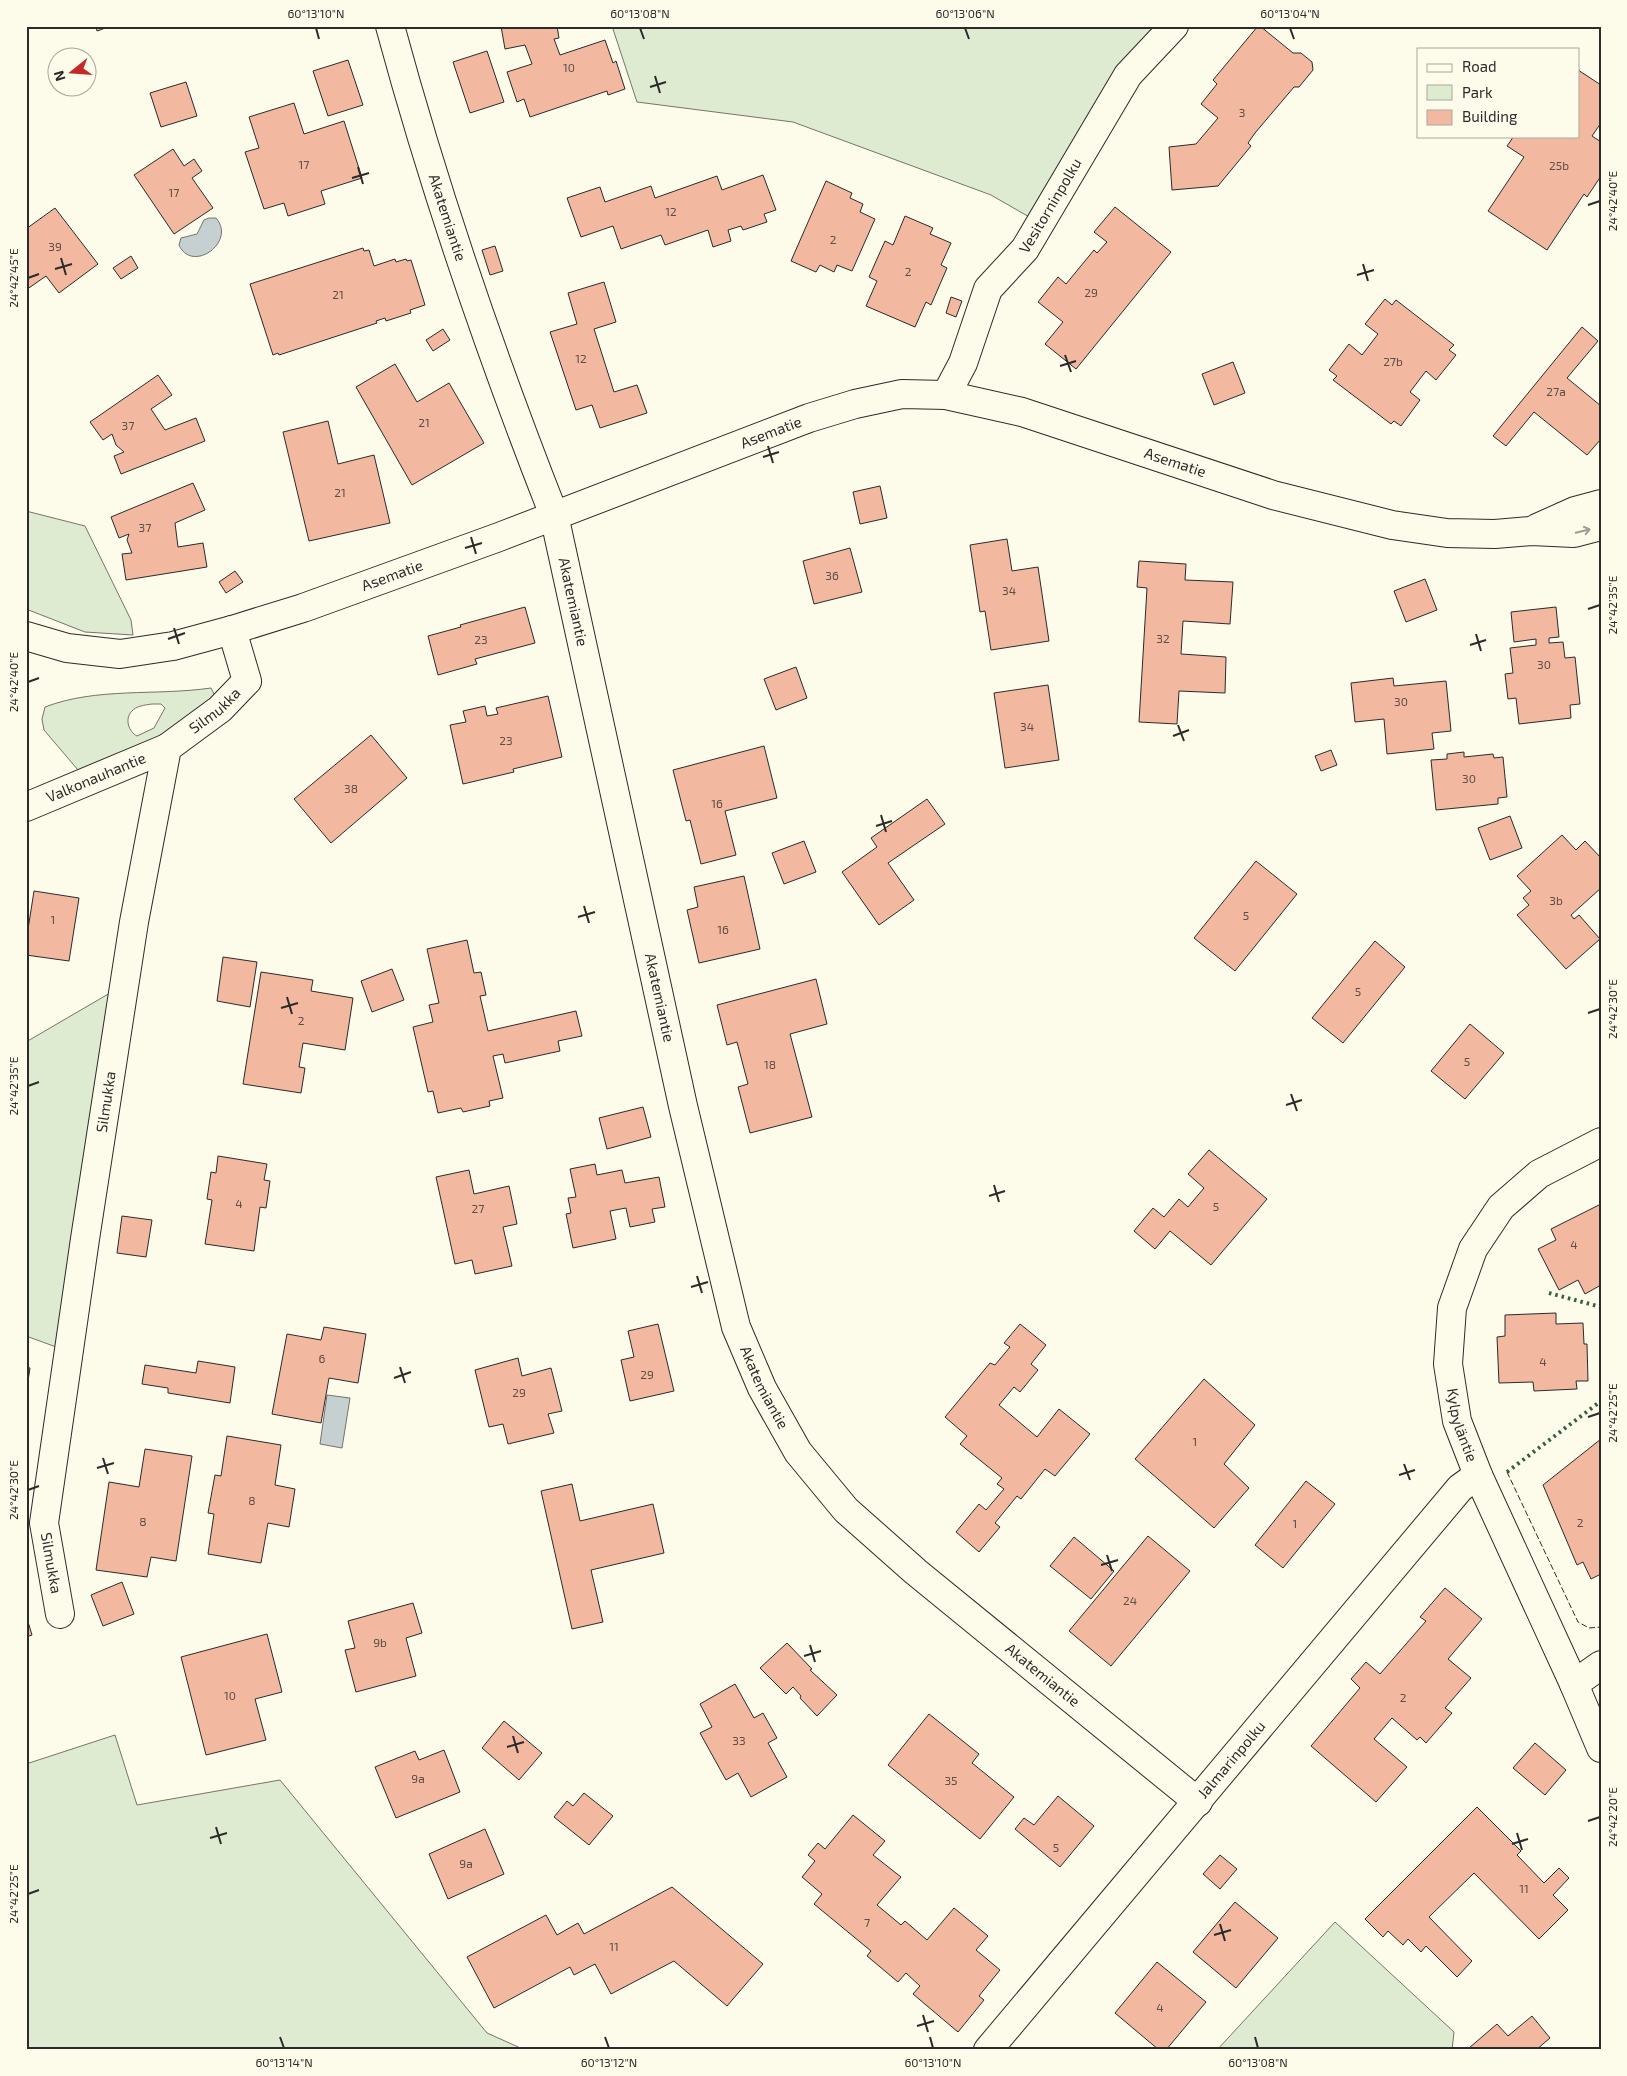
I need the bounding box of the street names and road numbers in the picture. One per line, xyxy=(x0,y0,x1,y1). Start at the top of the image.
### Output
street label: Vesitorninpolku xyxy=(1015,155,1085,256)
street label: Akatemiantie xyxy=(426,172,471,263)
street label: Asematie xyxy=(738,412,804,451)
street label: Asematie xyxy=(1142,443,1209,480)
street label: Asematie xyxy=(359,555,425,594)
street label: Akatemiantie xyxy=(556,556,592,648)
street label: Silmukka xyxy=(185,683,244,737)
street label: Valkonauhantie xyxy=(43,748,148,806)
street label: Akatemiantie xyxy=(642,951,679,1043)
street label: Silmukka xyxy=(92,1070,119,1134)
street label: Akatemiantie xyxy=(737,1343,793,1432)
street label: Kylpyläntie xyxy=(1444,1387,1482,1464)
street label: Silmukka xyxy=(38,1531,66,1595)
street label: Akatemiantie xyxy=(1002,1639,1084,1710)
street label: Jalmarinpolku xyxy=(1193,1717,1269,1802)

